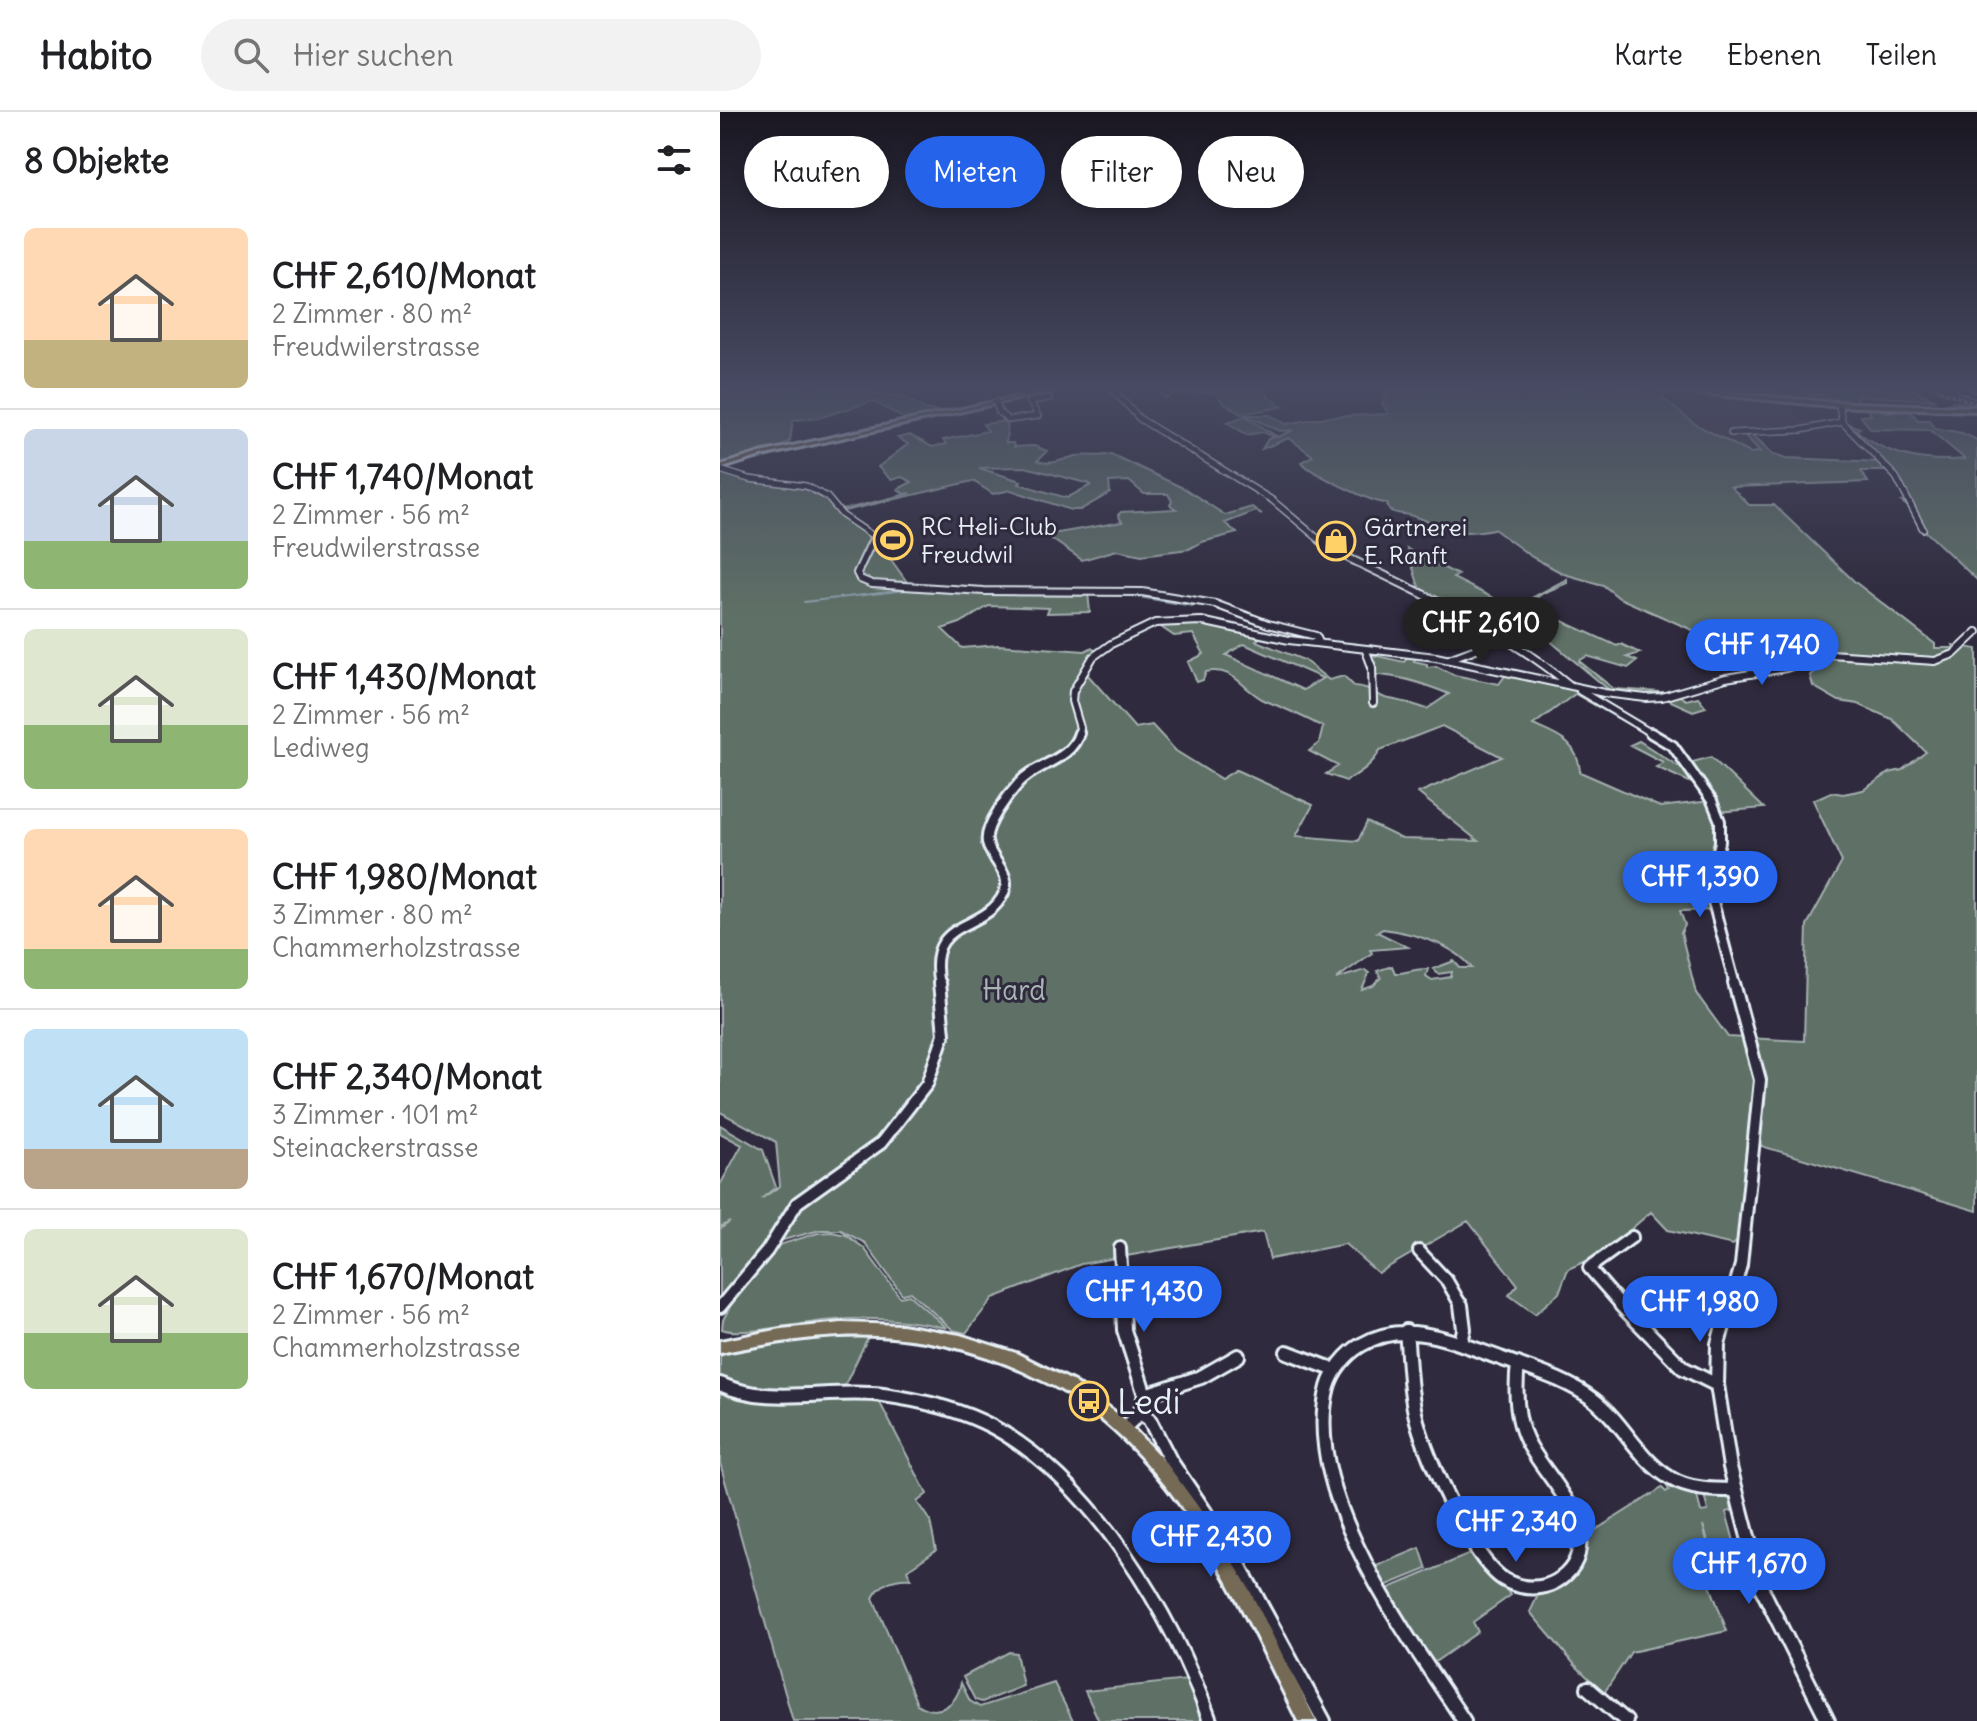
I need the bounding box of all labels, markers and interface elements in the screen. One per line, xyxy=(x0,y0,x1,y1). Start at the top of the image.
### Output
search box xyxy=(201,19,761,91)
text: Habito xyxy=(40,32,153,79)
icon: search xyxy=(229,33,273,77)
text: Hier suchen xyxy=(293,36,454,74)
text: Karte xyxy=(1614,37,1683,73)
text: Ebenen xyxy=(1727,37,1821,73)
text: Teilen xyxy=(1865,37,1937,73)
chip: Kaufen xyxy=(744,136,889,208)
chip: Mieten xyxy=(905,136,1045,208)
chip: Filter xyxy=(1061,136,1182,208)
chip: Neu xyxy=(1198,136,1304,208)
icon: filters xyxy=(652,138,696,182)
text: 8 Objekte xyxy=(24,139,169,182)
text: CHF 2,610/Monat xyxy=(272,254,536,297)
icon: home xyxy=(88,260,184,356)
text: 2 Zimmer · 80 m² xyxy=(272,297,472,330)
text: Freudwilerstrasse xyxy=(272,330,480,363)
text: CHF 1,740/Monat xyxy=(272,455,533,498)
icon: home xyxy=(88,461,184,557)
text: 2 Zimmer · 56 m² xyxy=(272,498,470,531)
place label: RC Heli-Club Freudwil xyxy=(921,511,1057,569)
place label: Gärtnerei E. Ranft xyxy=(1364,512,1467,570)
sports icon: RC Heli-Club Freudwil xyxy=(872,519,914,561)
shop icon: Gärtnerei E. Ranft xyxy=(1315,520,1357,562)
text: Freudwilerstrasse xyxy=(272,531,480,564)
pin: CHF 2,610 xyxy=(1389,597,1573,665)
text: CHF 2,610 xyxy=(1422,606,1540,639)
pin: CHF 1,740 xyxy=(1670,619,1854,687)
text: CHF 1,740 xyxy=(1704,628,1820,661)
text: CHF 1,430/Monat xyxy=(272,655,536,698)
icon: home xyxy=(88,661,184,757)
text: 2 Zimmer · 56 m² xyxy=(272,698,470,731)
text: Lediweg xyxy=(272,731,369,764)
pin: CHF 1,390 xyxy=(1608,851,1792,919)
text: CHF 1,980/Monat xyxy=(272,855,537,898)
text: CHF 1,390 xyxy=(1640,860,1760,893)
icon: home xyxy=(88,861,184,957)
text: 3 Zimmer · 80 m² xyxy=(272,898,473,931)
text: Chammerholzstrasse xyxy=(272,931,520,964)
park label: Hard xyxy=(982,972,1046,1008)
text: CHF 2,340/Monat xyxy=(272,1055,542,1098)
icon: home xyxy=(88,1061,184,1157)
text: 3 Zimmer · 101 m² xyxy=(272,1098,478,1131)
text: Steinackerstrasse xyxy=(272,1131,478,1164)
text: CHF 1,670/Monat xyxy=(272,1255,534,1298)
icon: home xyxy=(88,1261,184,1357)
pin: CHF 1,430 xyxy=(1052,1266,1236,1334)
text: CHF 1,430 xyxy=(1085,1275,1203,1308)
pin: CHF 1,980 xyxy=(1608,1276,1792,1344)
text: CHF 1,980 xyxy=(1640,1285,1760,1318)
text: 2 Zimmer · 56 m² xyxy=(272,1298,470,1331)
text: Chammerholzstrasse xyxy=(272,1331,520,1364)
bus stop icon: Ledi xyxy=(1068,1380,1110,1422)
place label: Ledi xyxy=(1117,1380,1180,1423)
pin: CHF 2,340 xyxy=(1424,1496,1608,1564)
text: CHF 2,340 xyxy=(1454,1505,1578,1538)
pin: CHF 2,430 xyxy=(1119,1511,1303,1579)
text: CHF 2,430 xyxy=(1150,1520,1272,1553)
pin: CHF 1,670 xyxy=(1657,1538,1841,1606)
text: CHF 1,670 xyxy=(1690,1547,1808,1580)

